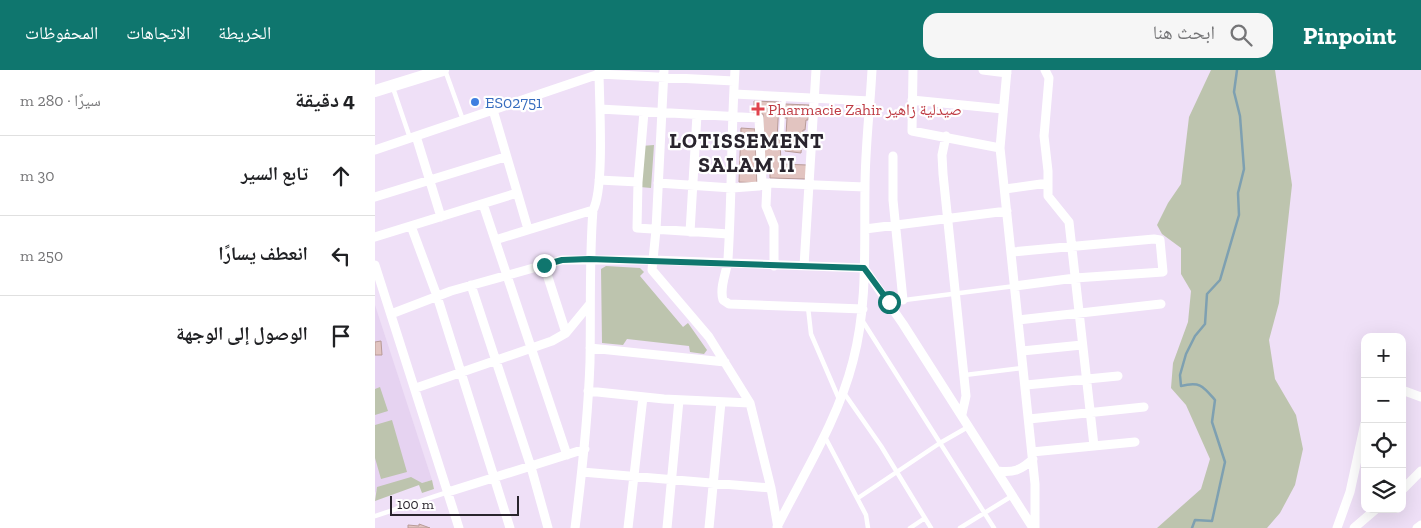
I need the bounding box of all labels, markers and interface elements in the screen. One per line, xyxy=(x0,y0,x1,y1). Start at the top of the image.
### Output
search box xyxy=(923,13,1273,58)
text: ابحث هنا xyxy=(1153,21,1215,44)
icon: search xyxy=(1227,21,1255,49)
text: Pinpoint xyxy=(1303,21,1396,50)
text: المحفوظات xyxy=(25,22,98,44)
text: الاتجاهات xyxy=(126,22,190,44)
text: الخريطة xyxy=(218,22,271,44)
text: 4 دقيقة xyxy=(295,87,355,112)
text: سيرًا · 280 m xyxy=(20,91,101,110)
place label: ES02751 xyxy=(485,93,542,112)
marker: ES02751 xyxy=(469,96,481,108)
place label: Pharmacie Zahir صيدلية زاهير xyxy=(768,100,962,119)
marker: Pharmacie Zahir صيدلية زاهير xyxy=(752,103,764,115)
district label: LOTISSEMENT SALAM II xyxy=(669,128,825,177)
text: تابع السير xyxy=(241,162,308,185)
icon: ahead xyxy=(327,162,355,190)
text: 30 m xyxy=(20,166,55,185)
text: انعطف يسارًا xyxy=(218,242,308,265)
icon: left xyxy=(327,242,355,270)
text: 250 m xyxy=(20,246,63,265)
route end xyxy=(533,254,556,277)
route start xyxy=(878,291,901,314)
text: الوصول إلى الوجهة xyxy=(176,322,308,345)
icon: arrive xyxy=(327,322,355,350)
map controls xyxy=(1361,333,1406,513)
button: + xyxy=(1361,333,1406,378)
button: − xyxy=(1361,378,1406,423)
button: locate xyxy=(1361,423,1406,468)
button: layers xyxy=(1361,468,1406,513)
scale bar xyxy=(390,493,519,516)
text: 100 m xyxy=(397,496,434,513)

